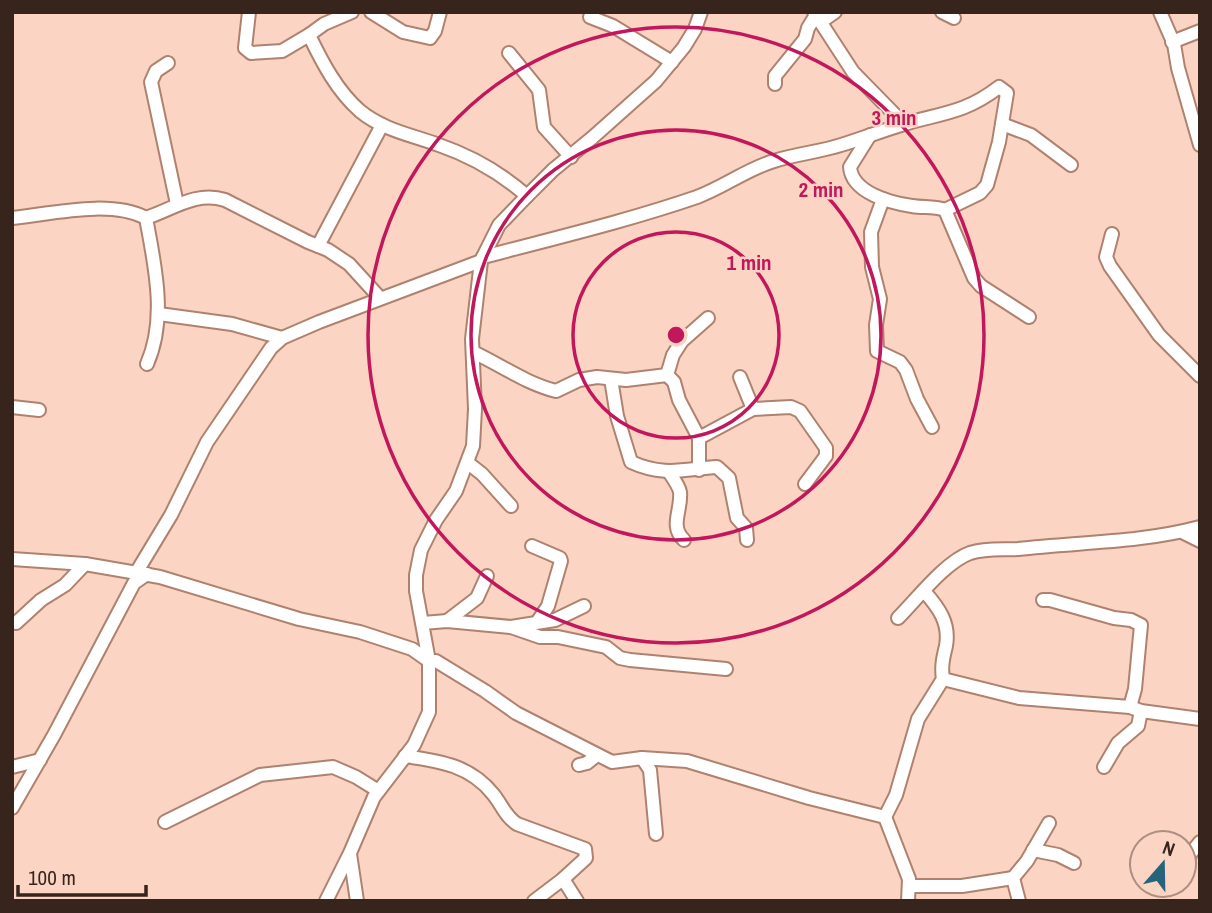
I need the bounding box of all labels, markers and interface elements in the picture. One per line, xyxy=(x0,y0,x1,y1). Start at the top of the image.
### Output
text: 3 min xyxy=(872,103,916,132)
text: 2 min xyxy=(799,175,843,204)
text: 1 min xyxy=(727,248,771,277)
centre of rings xyxy=(664,323,688,347)
north arrow xyxy=(1128,829,1198,899)
text: N xyxy=(1159,834,1179,862)
scale bar xyxy=(18,853,145,897)
text: 100 m xyxy=(28,863,76,892)

